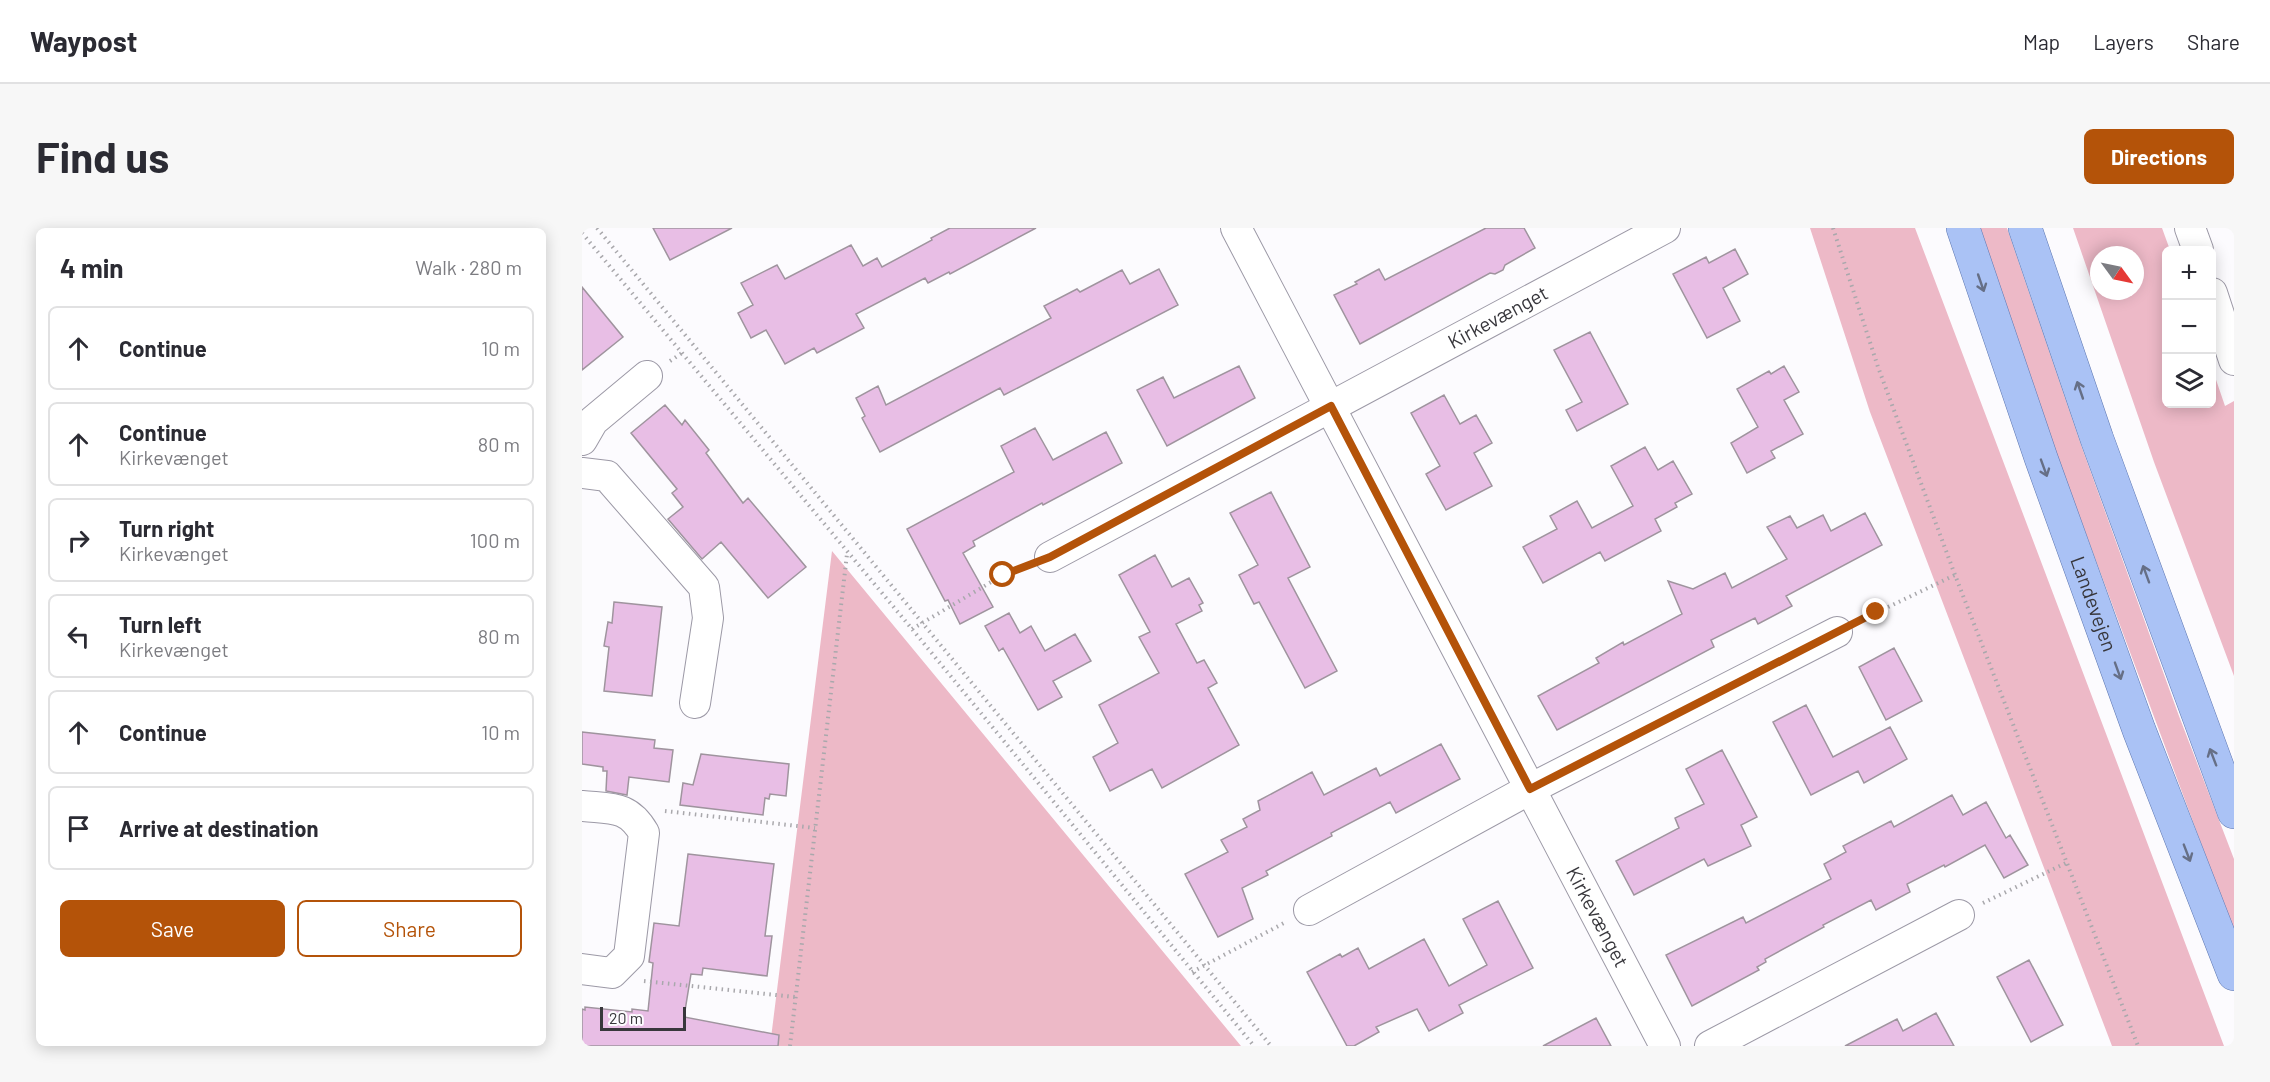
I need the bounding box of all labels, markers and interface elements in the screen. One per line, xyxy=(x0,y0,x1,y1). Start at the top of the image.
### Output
text: Waypost xyxy=(30,24,137,58)
text: Map xyxy=(2023,29,2060,54)
text: Layers xyxy=(2093,29,2154,54)
text: Share xyxy=(2187,29,2240,54)
button: Directions xyxy=(2084,129,2234,184)
text: Find us xyxy=(36,131,169,181)
north arrow xyxy=(2090,246,2144,300)
map controls xyxy=(2162,246,2216,408)
button: + xyxy=(2162,246,2216,300)
text: 4 min xyxy=(60,252,124,283)
text: Walk · 280 m xyxy=(415,255,522,279)
one-way arrow xyxy=(1977,273,1988,292)
street label: Kirkevænget xyxy=(1443,280,1552,353)
button: − xyxy=(2162,300,2216,354)
icon: ahead xyxy=(62,332,95,365)
text: Continue xyxy=(119,335,207,361)
text: 10 m xyxy=(481,336,520,360)
button: layers xyxy=(2162,354,2216,408)
one-way arrow xyxy=(2074,381,2085,400)
text: Continue xyxy=(119,419,207,445)
icon: ahead xyxy=(62,428,95,461)
text: 80 m xyxy=(478,432,520,456)
text: Kirkevænget xyxy=(119,445,229,469)
one-way arrow xyxy=(2040,458,2051,477)
text: Turn right xyxy=(119,515,214,541)
icon: right xyxy=(62,524,95,557)
text: 100 m xyxy=(470,528,520,552)
text: Kirkevænget xyxy=(119,541,229,565)
street label: Landevejen xyxy=(2066,553,2123,655)
route start xyxy=(989,561,1015,587)
one-way arrow xyxy=(2139,565,2150,584)
route end xyxy=(1862,598,1888,624)
text: Turn left xyxy=(119,611,202,637)
icon: left xyxy=(62,620,95,653)
text: 80 m xyxy=(478,624,520,648)
text: Kirkevænget xyxy=(119,637,229,661)
one-way arrow xyxy=(2113,661,2124,680)
icon: ahead xyxy=(62,716,95,749)
text: Continue xyxy=(119,719,207,745)
text: 10 m xyxy=(481,720,520,744)
one-way arrow xyxy=(2207,748,2218,767)
icon: arrive xyxy=(62,812,95,845)
text: Arrive at destination xyxy=(119,815,318,841)
one-way arrow xyxy=(2182,844,2193,862)
street label: Kirkevænget xyxy=(1562,862,1634,971)
button: Save xyxy=(60,900,285,957)
button: Share xyxy=(297,900,522,957)
scale bar xyxy=(600,1004,686,1032)
text: 20 m xyxy=(609,1008,643,1027)

